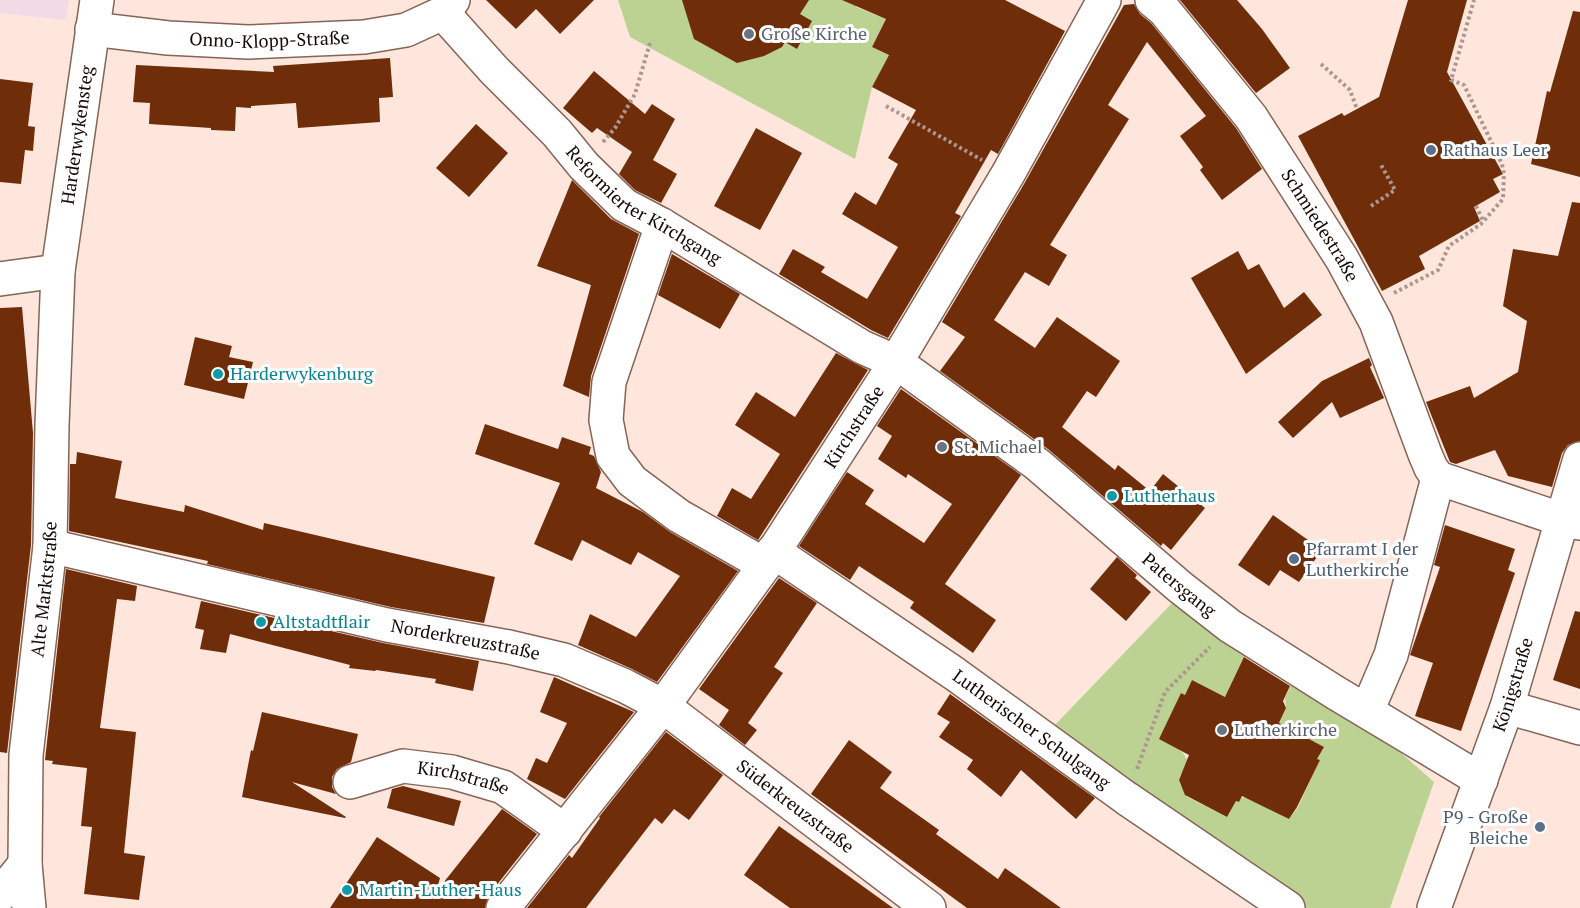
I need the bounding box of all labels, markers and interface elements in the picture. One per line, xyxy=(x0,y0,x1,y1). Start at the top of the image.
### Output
place label: Große Kirche xyxy=(761,21,867,45)
street label: Onno-Klopp-Straße xyxy=(189,25,350,53)
marker: Große Kirche xyxy=(742,27,756,41)
street label: Harderwykensteg xyxy=(55,63,98,206)
place label: Rathaus Leer xyxy=(1443,137,1547,161)
street label: Reformierter Kirchgang xyxy=(561,140,727,270)
marker: Rathaus Leer xyxy=(1424,143,1438,157)
street label: Schmiedestraße xyxy=(1276,164,1365,286)
place label: Harderwykenburg xyxy=(230,361,374,385)
marker: Harderwykenburg xyxy=(211,367,225,381)
street label: Kirchstraße xyxy=(818,380,889,472)
place label: St. Michael xyxy=(954,434,1043,458)
marker: St. Michael xyxy=(935,440,949,454)
place label: Lutherhaus xyxy=(1124,483,1215,507)
marker: Lutherhaus xyxy=(1105,489,1119,503)
street label: Alte Marktstraße xyxy=(24,521,61,658)
place label: Pfarramt I der Lutherkirche xyxy=(1306,536,1418,581)
street label: Patersgang xyxy=(1137,547,1222,622)
marker: Pfarramt I der Lutherkirche xyxy=(1287,552,1301,566)
place label: Altstadtflair xyxy=(273,609,370,633)
street label: Norderkreuzstraße xyxy=(389,613,543,665)
marker: Altstadtflair xyxy=(254,615,268,629)
street label: Königstraße xyxy=(1486,634,1538,735)
street label: Lutherischer Schulgang xyxy=(948,663,1116,794)
place label: Lutherkirche xyxy=(1234,717,1337,741)
marker: Lutherkirche xyxy=(1215,723,1229,737)
street label: Süderkreuzstraße xyxy=(732,753,859,858)
street label: Kirchstraße xyxy=(416,755,516,800)
place label: P9 - Große Bleiche xyxy=(1443,804,1528,849)
marker: P9 - Große Bleiche xyxy=(1533,820,1547,834)
place label: Martin-Luther-Haus xyxy=(359,877,522,901)
marker: Martin-Luther-Haus xyxy=(340,883,354,897)

